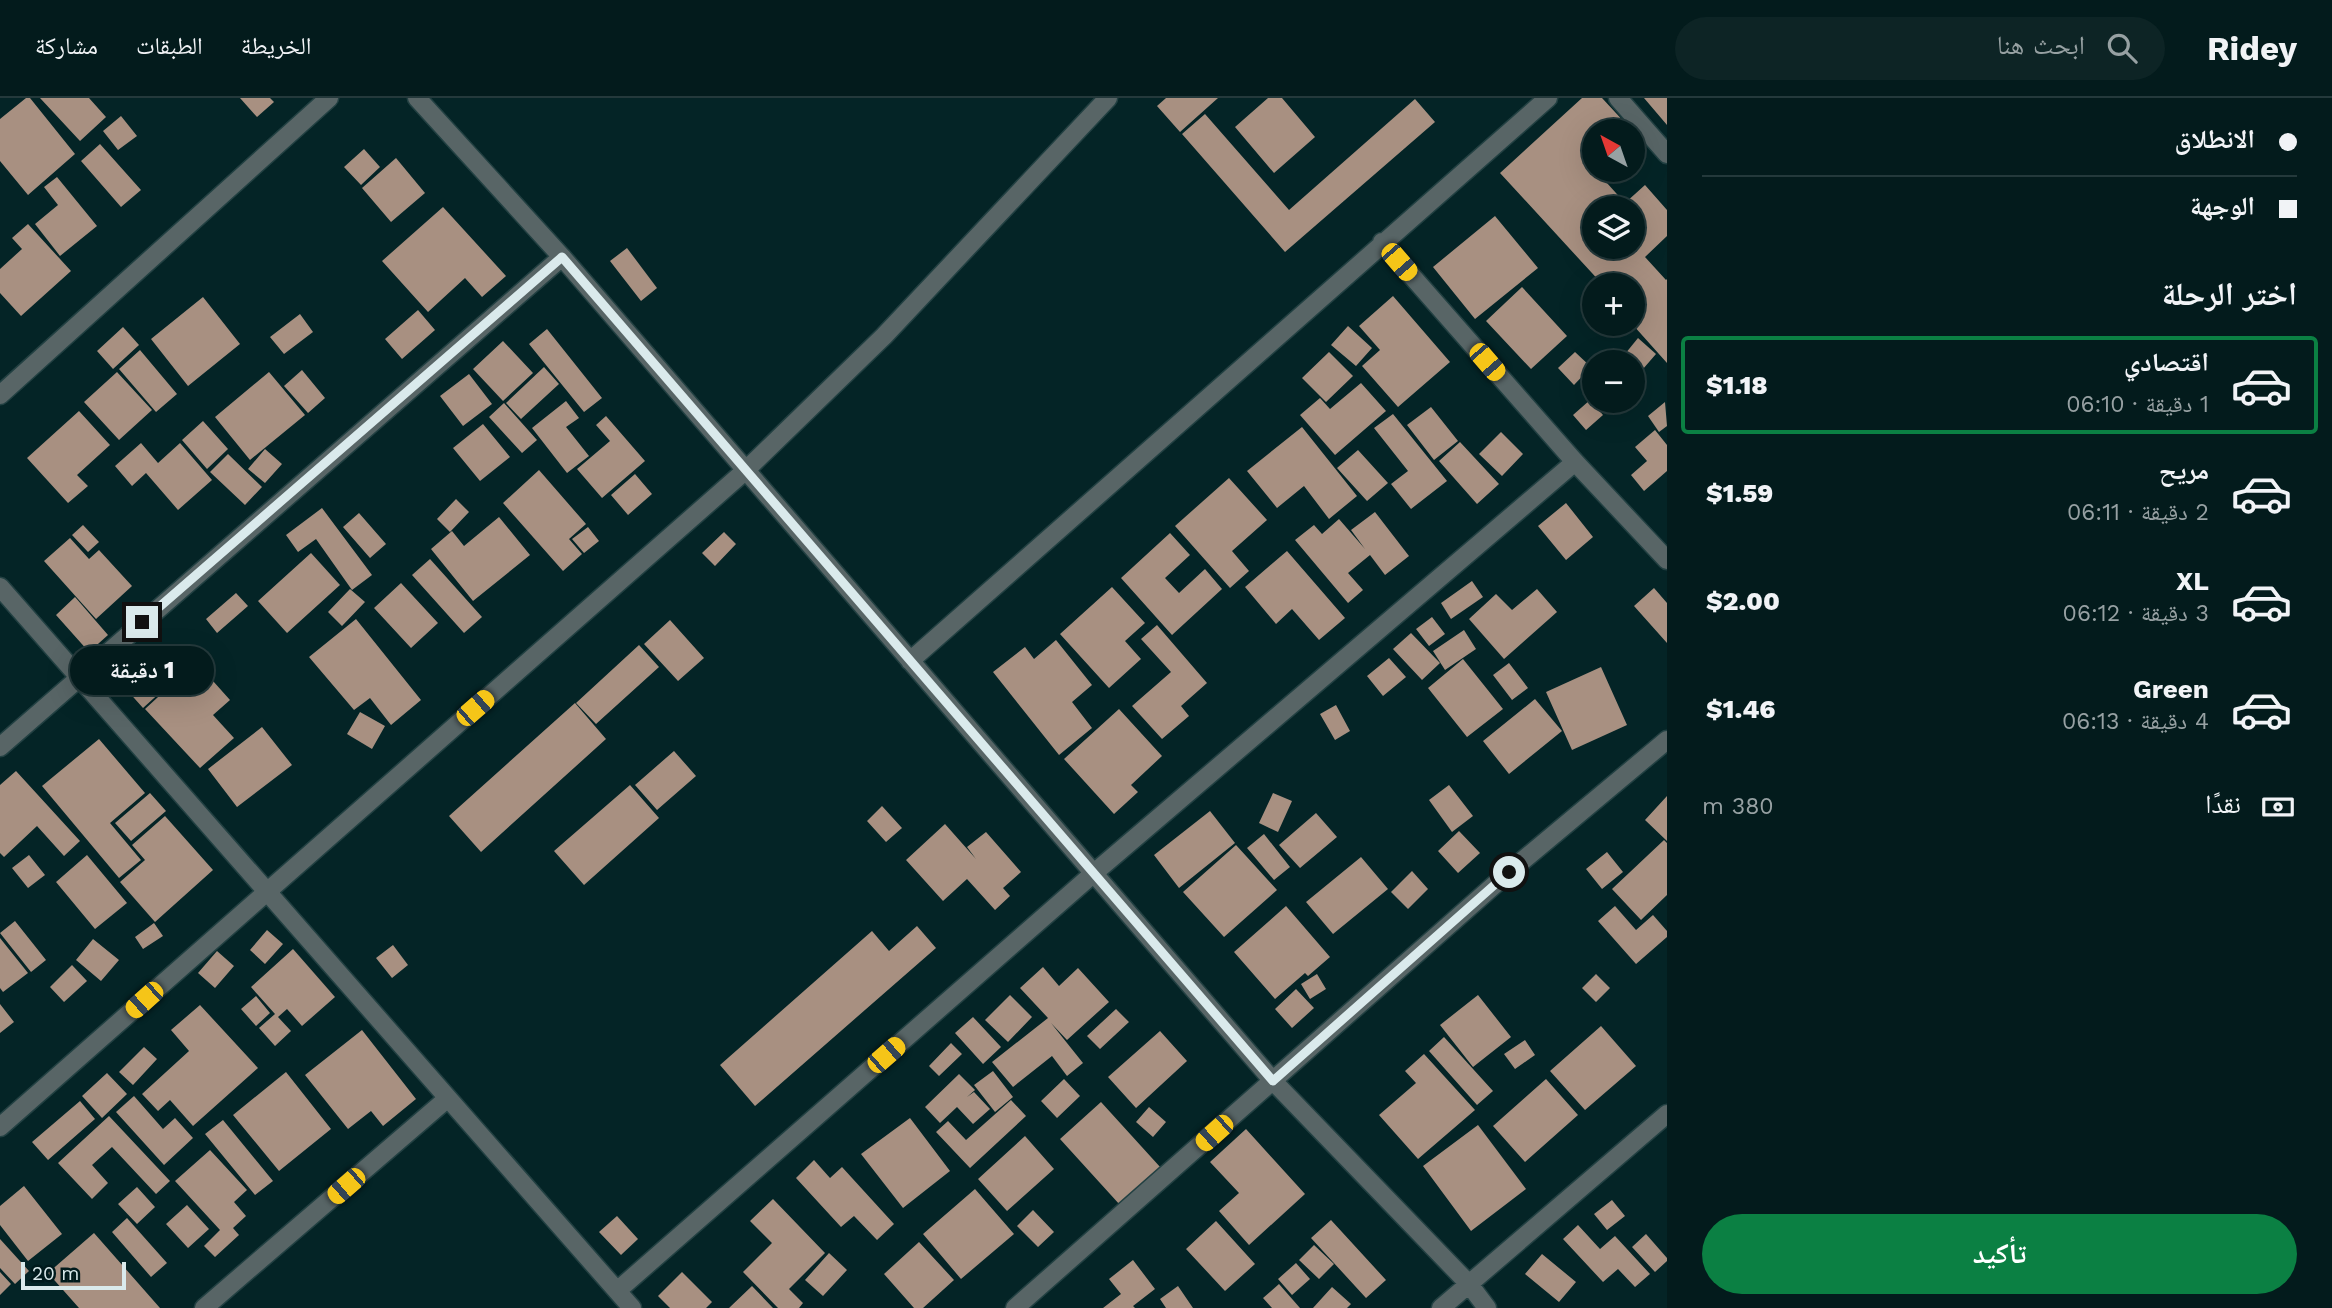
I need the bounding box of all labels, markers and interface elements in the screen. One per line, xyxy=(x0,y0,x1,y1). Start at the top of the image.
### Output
search box xyxy=(1675,17,2165,80)
icon: search xyxy=(2103,29,2141,67)
text: Ridey xyxy=(2207,29,2297,68)
text: ابحث هنا xyxy=(1997,30,2085,60)
text: مشاركة xyxy=(35,32,98,60)
text: الطبقات xyxy=(136,32,203,60)
text: الخريطة xyxy=(241,32,311,60)
north arrow xyxy=(1582,119,1645,182)
map controls xyxy=(1582,119,1645,413)
text: الانطلاق xyxy=(2175,124,2255,154)
text: الوجهة xyxy=(2190,191,2255,221)
button: layers xyxy=(1582,196,1645,259)
car xyxy=(1378,239,1421,285)
button: + xyxy=(1582,273,1645,336)
text: اختر الرحلة xyxy=(2162,275,2297,313)
car xyxy=(1466,339,1509,385)
text: اقتصادي xyxy=(2124,347,2209,377)
button: − xyxy=(1582,350,1645,413)
icon: car xyxy=(2230,354,2293,417)
text: $1.18 xyxy=(1706,370,1768,400)
text: 1 دقيقة · 06:10 xyxy=(2066,391,2209,418)
text: مريح xyxy=(2159,455,2209,485)
icon: car xyxy=(2230,462,2293,525)
text: $1.59 xyxy=(1706,478,1773,508)
text: 2 دقيقة · 06:11 xyxy=(2067,499,2209,526)
text: XL xyxy=(2176,566,2209,596)
icon: car xyxy=(2230,570,2293,633)
text: $2.00 xyxy=(1706,586,1780,616)
text: 3 دقيقة · 06:12 xyxy=(2063,600,2209,627)
route end xyxy=(126,606,158,638)
callout: 1 دقيقة xyxy=(70,646,214,696)
text: 1 دقيقة xyxy=(110,657,174,684)
text: Green xyxy=(2133,674,2209,704)
icon: car xyxy=(2230,678,2293,741)
car xyxy=(453,686,498,730)
text: $1.46 xyxy=(1706,694,1775,724)
text: 4 دقيقة · 06:13 xyxy=(2062,708,2209,735)
icon: cash xyxy=(2259,788,2297,826)
text: نقدًا xyxy=(2205,789,2241,819)
text: 380 m xyxy=(1702,793,1774,820)
route start xyxy=(1493,856,1525,888)
car xyxy=(122,978,167,1022)
car xyxy=(864,1033,909,1077)
car xyxy=(1192,1111,1237,1155)
car xyxy=(324,1164,369,1208)
button: تأكيد xyxy=(1702,1214,2297,1294)
scale bar xyxy=(21,1259,126,1291)
text: 20 m xyxy=(32,1262,79,1285)

